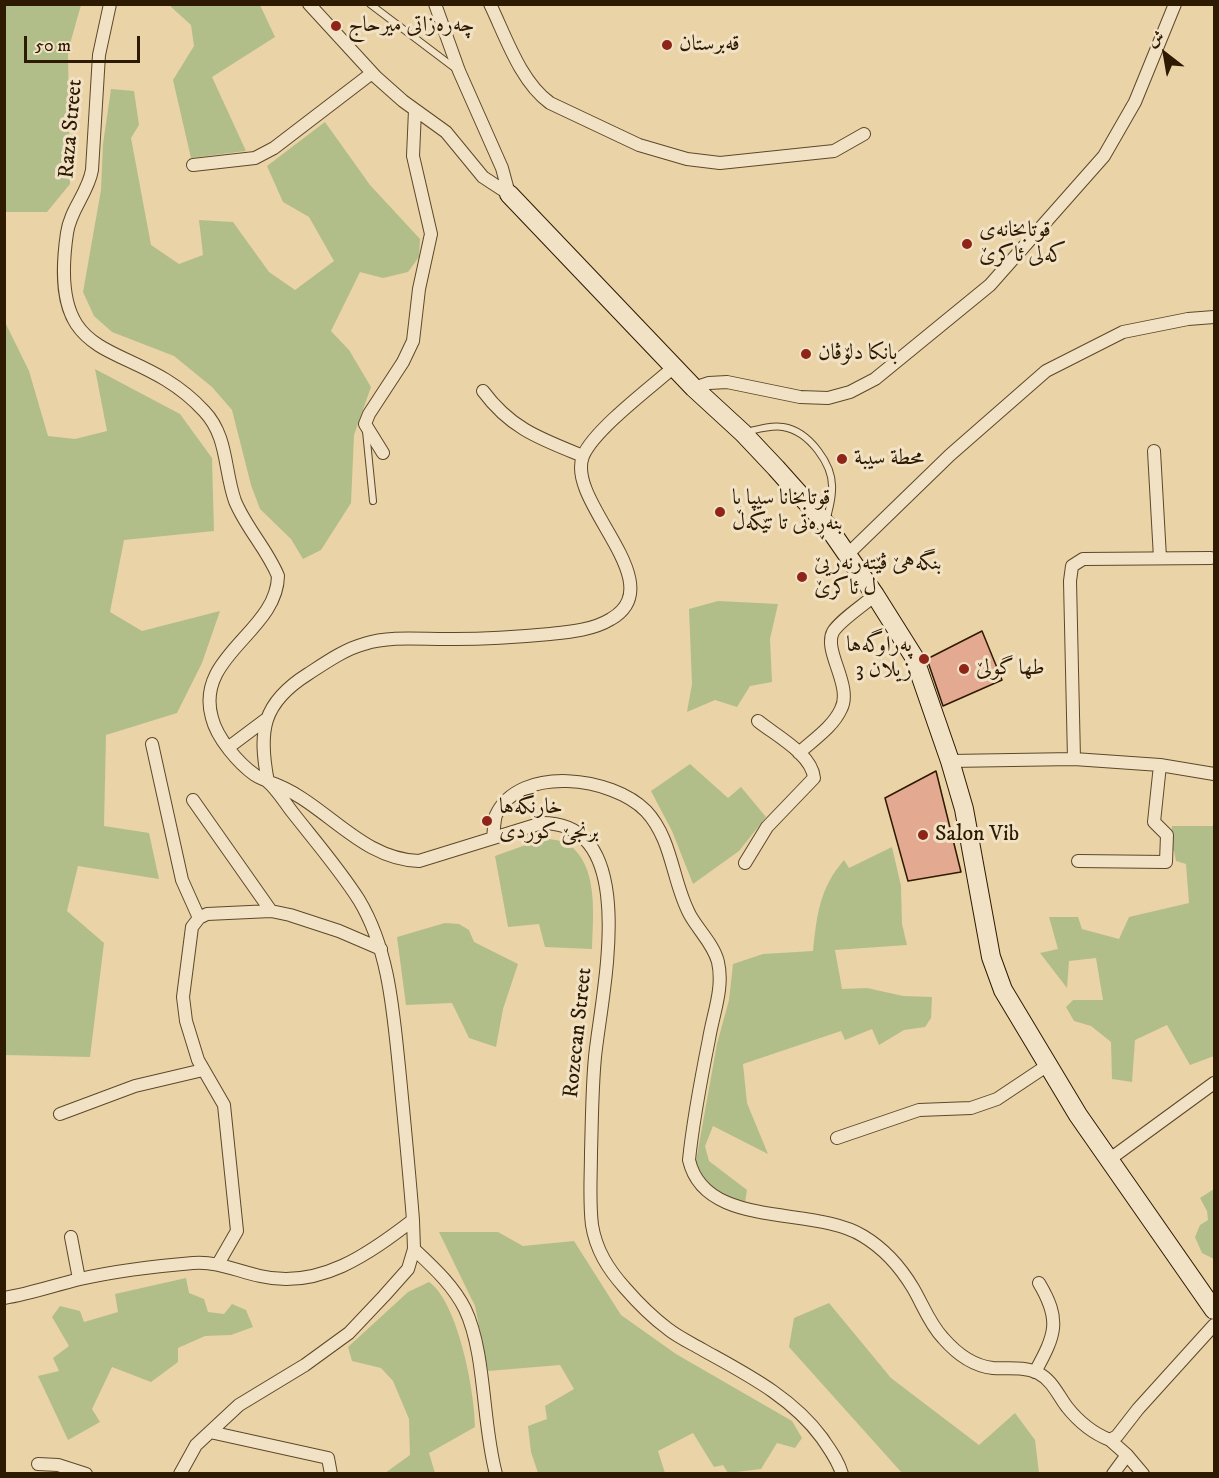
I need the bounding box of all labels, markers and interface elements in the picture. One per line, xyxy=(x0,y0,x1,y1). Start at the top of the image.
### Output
place label: چەرەزاتی میرحاج xyxy=(348,13,475,39)
marker: چەرەزاتی میرحاج xyxy=(329,19,343,33)
scale bar xyxy=(27,24,142,62)
north arrow xyxy=(1135,24,1195,84)
text: ش xyxy=(1144,26,1168,51)
place label: قەبرستان xyxy=(679,32,740,58)
text: 50 m xyxy=(35,35,71,57)
marker: قەبرستان xyxy=(660,38,674,52)
street label: Raza Street xyxy=(55,78,89,180)
place label: قوتابخانەی کەلی ئاکرێ xyxy=(979,218,1066,270)
marker: قوتابخانەی کەلی ئاکرێ xyxy=(960,237,974,251)
place label: بانکا دلۆڤان xyxy=(818,341,897,367)
marker: بانکا دلۆڤان xyxy=(799,347,813,361)
place label: محطة سيبة xyxy=(854,446,924,472)
marker: محطة سيبة xyxy=(835,452,849,466)
place label: قوتابخانا سیپا یا بنەڕەتی تا تێکەڵ xyxy=(732,486,843,538)
marker: قوتابخانا سیپا یا بنەڕەتی تا تێکەڵ xyxy=(713,505,727,519)
place label: بنگەهێ ڤێتەرنەریێ ل ئاکرێ xyxy=(814,551,942,602)
marker: بنگەهێ ڤێتەرنەریێ ل ئاکرێ xyxy=(795,570,809,584)
place label: پەراوگەها زیلان 3 xyxy=(846,633,912,684)
marker: پەراوگەها زیلان 3 xyxy=(917,652,931,666)
place label: طها گولێ xyxy=(976,656,1045,682)
marker: طها گولێ xyxy=(957,662,971,676)
place label: خارنگەها برنجێ کوردی xyxy=(499,795,599,846)
marker: خارنگەها برنجێ کوردی xyxy=(480,814,494,828)
place label: Salon Vib xyxy=(935,822,1019,848)
marker: Salon Vib xyxy=(916,828,930,842)
street label: Rozecan Street xyxy=(559,967,599,1099)

